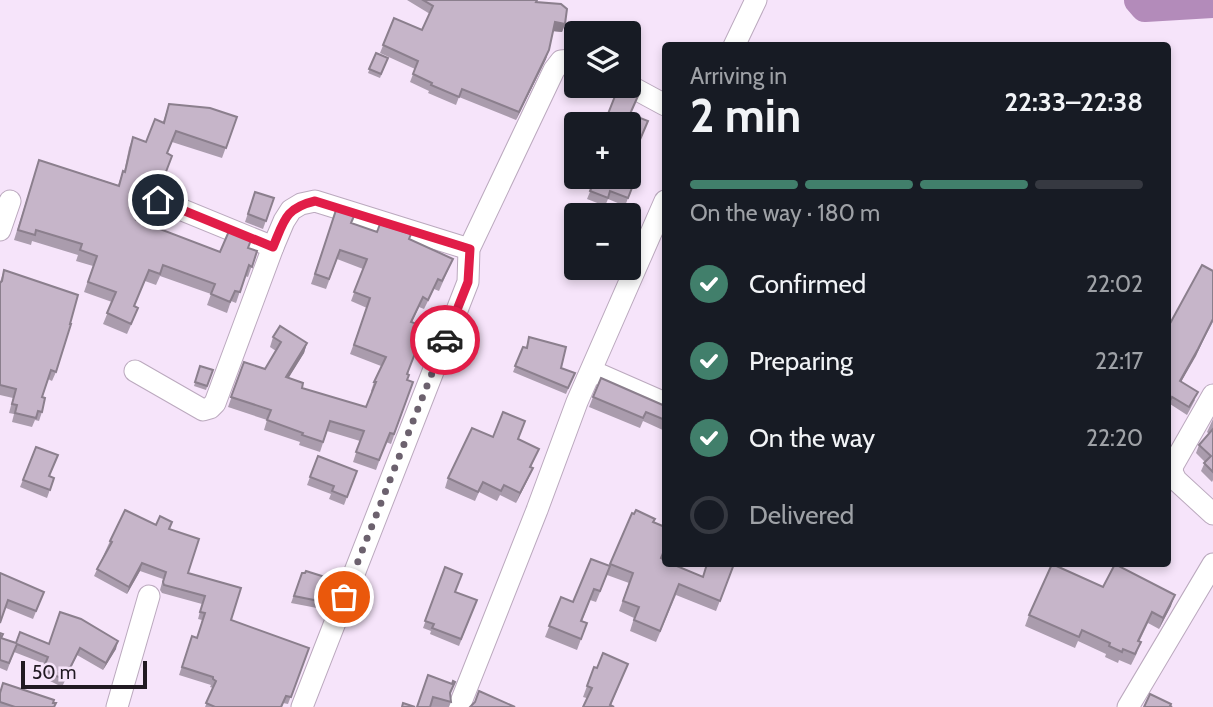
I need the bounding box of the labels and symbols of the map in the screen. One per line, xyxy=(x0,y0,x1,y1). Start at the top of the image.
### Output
pin xyxy=(128,170,188,230)
courier xyxy=(410,305,480,375)
pin xyxy=(314,567,374,627)
scale bar xyxy=(21,658,147,690)

